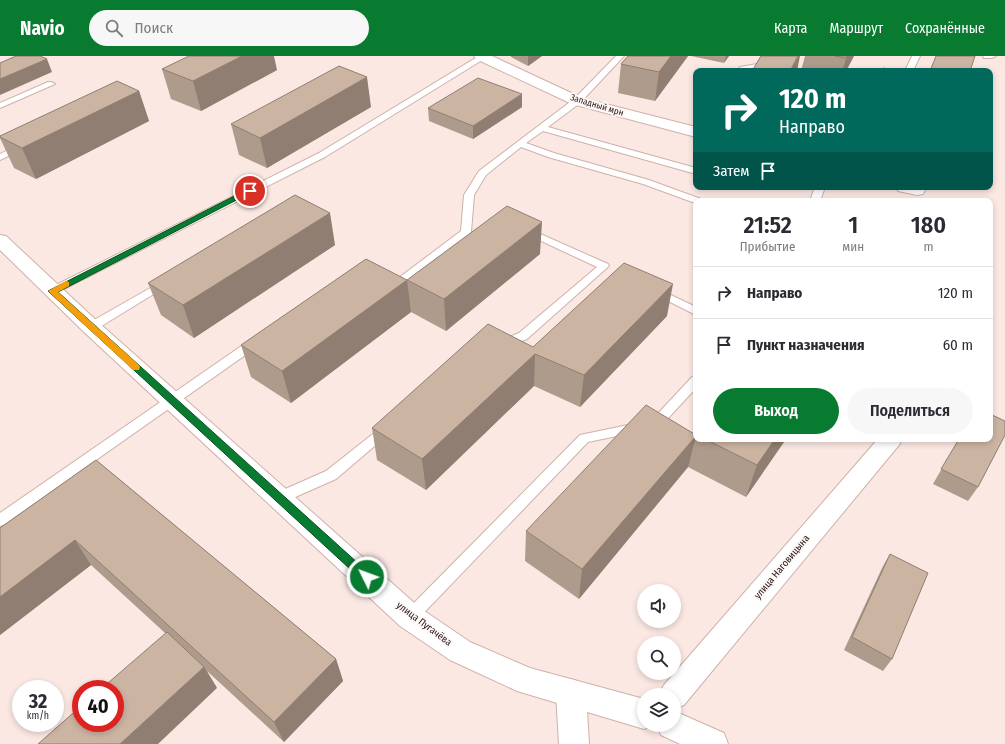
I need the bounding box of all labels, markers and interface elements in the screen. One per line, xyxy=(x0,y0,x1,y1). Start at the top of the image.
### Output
search box xyxy=(89,10,369,46)
text: Navio xyxy=(20,17,65,40)
icon: search xyxy=(103,17,125,39)
text: Поиск xyxy=(135,19,173,37)
text: Карта xyxy=(774,20,807,37)
text: Маршрут xyxy=(829,20,883,37)
text: Сохранённые xyxy=(905,20,985,37)
text: 120 m xyxy=(779,82,846,115)
icon: right xyxy=(713,84,765,136)
street label: Западный мрн xyxy=(569,92,625,118)
text: Направо xyxy=(779,116,845,138)
icon: arrive xyxy=(757,160,779,182)
text: Затем xyxy=(713,162,749,180)
pin xyxy=(233,174,267,208)
icon: arrive xyxy=(239,180,261,202)
text: 21:52 xyxy=(743,211,792,239)
text: 1 xyxy=(848,211,858,239)
text: 180 xyxy=(911,211,946,239)
text: Прибытие xyxy=(740,239,796,254)
text: мин xyxy=(842,239,864,254)
text: m xyxy=(924,239,934,254)
icon: right xyxy=(713,282,735,304)
text: Направо xyxy=(747,284,802,302)
text: 120 m xyxy=(938,284,973,302)
icon: arrive xyxy=(713,334,735,356)
text: Пункт назначения xyxy=(747,336,865,354)
text: 60 m xyxy=(943,336,973,354)
button: Выход xyxy=(713,388,839,434)
button: Поделиться xyxy=(847,388,973,434)
street label: улица Наговицына xyxy=(752,532,812,601)
position arrow xyxy=(346,556,388,598)
map controls xyxy=(637,584,681,732)
button: sound xyxy=(637,584,681,628)
street label: улица Пугачёва xyxy=(394,599,454,649)
button: search xyxy=(637,636,681,680)
speed limit sign: 40 xyxy=(72,680,124,732)
button: layers xyxy=(637,688,681,732)
text: 32 xyxy=(29,689,47,713)
text: km/h xyxy=(27,710,49,722)

